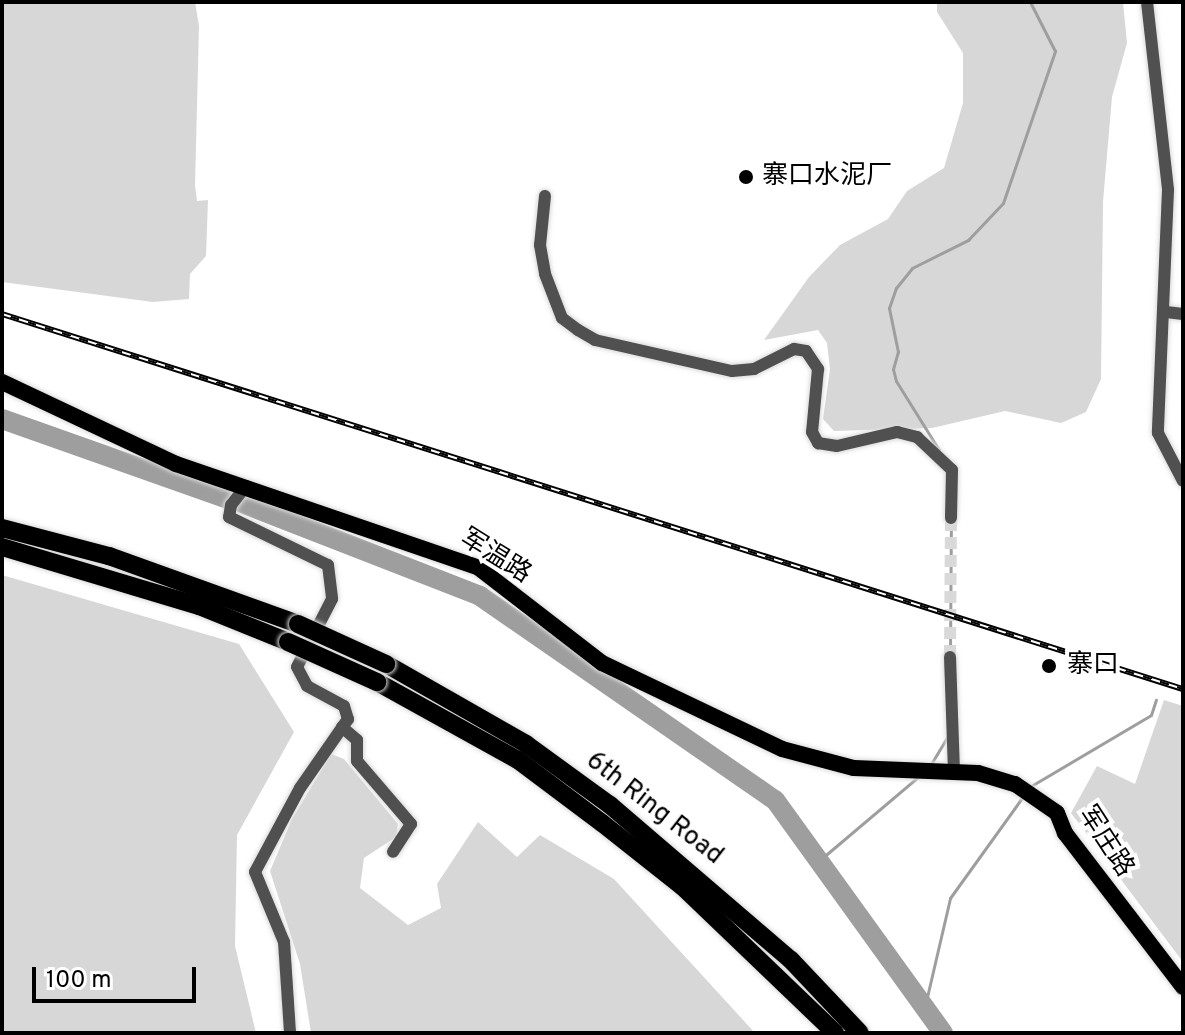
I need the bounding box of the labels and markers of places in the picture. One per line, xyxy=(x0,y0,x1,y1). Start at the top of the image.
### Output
place label: 寨口水泥厂 xyxy=(762,161,892,193)
marker: 寨口水泥厂 xyxy=(737,168,755,186)
place label: 寨口 xyxy=(1067,650,1119,682)
marker: 寨口 xyxy=(1038,655,1060,677)

